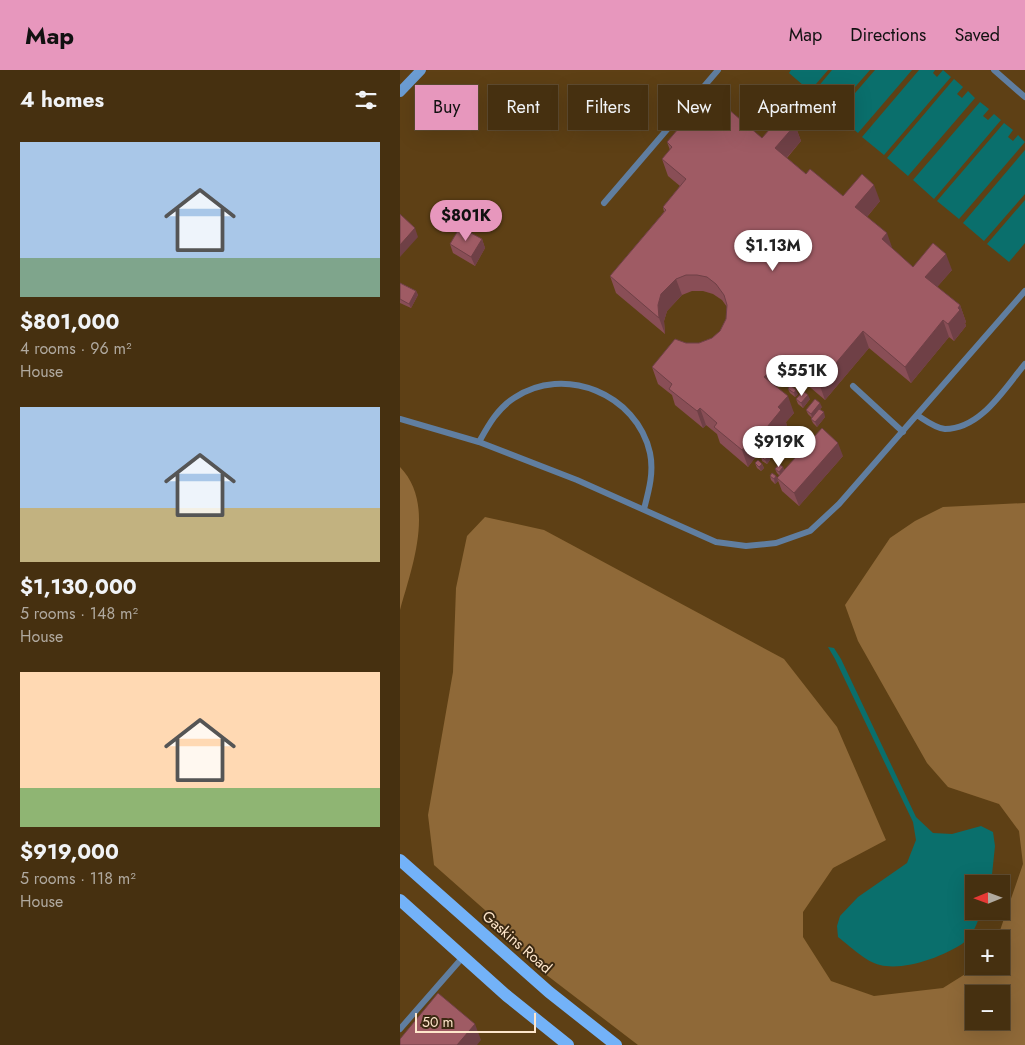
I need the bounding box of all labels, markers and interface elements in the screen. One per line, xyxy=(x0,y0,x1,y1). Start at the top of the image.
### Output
text: Map xyxy=(25,18,74,53)
text: Map xyxy=(789,22,822,48)
text: Directions xyxy=(850,22,926,48)
text: Saved xyxy=(954,22,1000,48)
text: 4 homes xyxy=(20,85,104,115)
chip: Buy xyxy=(415,85,478,130)
chip: Rent xyxy=(488,85,558,130)
chip: Filters xyxy=(568,85,648,130)
chip: New xyxy=(658,85,730,130)
chip: Apartment xyxy=(740,85,854,130)
icon: filters xyxy=(352,86,380,114)
icon: home xyxy=(155,175,245,265)
pin: $801K xyxy=(431,200,501,242)
text: $801K xyxy=(441,204,491,227)
pin: $1.13M xyxy=(732,230,814,272)
text: $1.13M xyxy=(745,234,801,257)
text: $801,000 xyxy=(20,307,119,337)
text: 4 rooms · 96 m² xyxy=(20,337,131,360)
pin: $551K xyxy=(767,354,837,397)
text: $551K xyxy=(777,359,827,382)
text: House xyxy=(20,360,63,383)
pin: $919K xyxy=(744,426,814,468)
text: $919K xyxy=(754,430,804,453)
icon: home xyxy=(155,440,245,530)
text: $1,130,000 xyxy=(20,572,137,602)
text: 5 rooms · 148 m² xyxy=(20,602,138,625)
text: House xyxy=(20,625,63,648)
icon: home xyxy=(155,705,245,795)
text: $919,000 xyxy=(20,837,119,867)
text: 5 rooms · 118 m² xyxy=(20,867,136,890)
north arrow xyxy=(965,875,1010,920)
map controls xyxy=(965,875,1010,1030)
text: House xyxy=(20,890,63,913)
street label: Gaskins Road xyxy=(477,905,557,979)
button: + xyxy=(965,930,1010,975)
button: − xyxy=(965,985,1010,1030)
scale bar xyxy=(415,1010,536,1033)
text: 50 m xyxy=(422,1012,453,1032)

